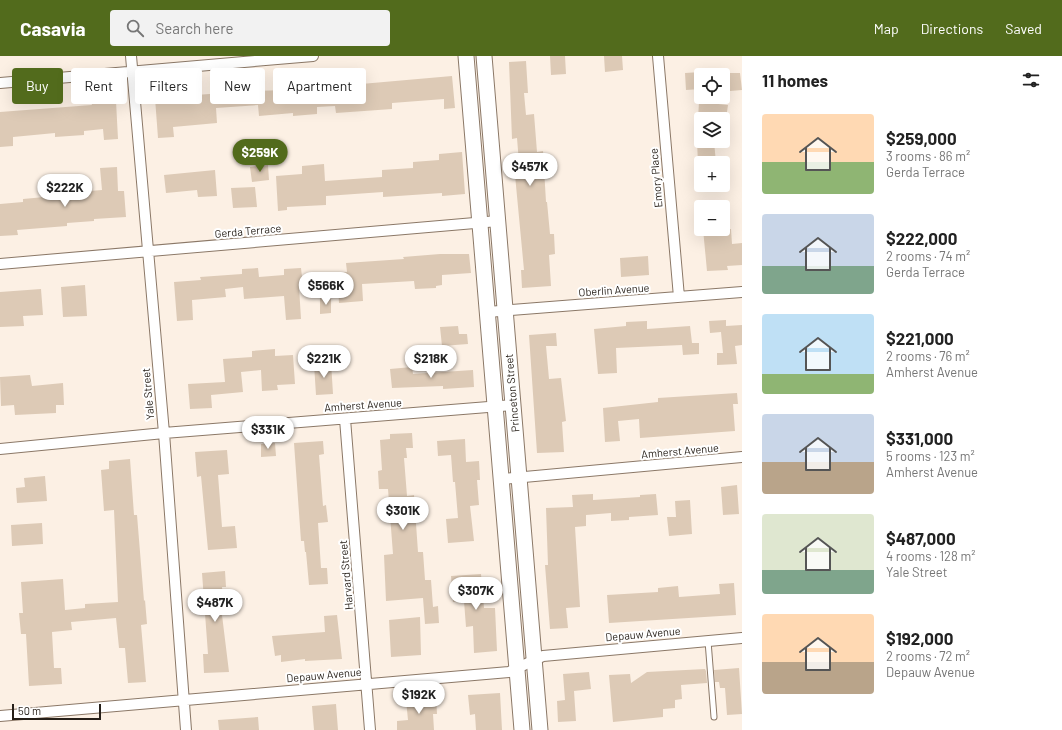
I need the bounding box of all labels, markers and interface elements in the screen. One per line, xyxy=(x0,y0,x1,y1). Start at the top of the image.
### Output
search box xyxy=(110,10,390,46)
text: Casavia xyxy=(20,17,86,40)
icon: search xyxy=(124,17,146,39)
text: Search here xyxy=(156,19,234,37)
text: Map xyxy=(874,20,899,37)
text: Directions xyxy=(921,20,983,37)
text: Saved xyxy=(1005,20,1042,37)
chip: Buy xyxy=(12,68,63,104)
chip: Rent xyxy=(71,68,127,104)
chip: Filters xyxy=(135,68,202,104)
chip: New xyxy=(210,68,265,104)
chip: Apartment xyxy=(273,68,366,104)
map controls xyxy=(694,68,730,236)
button: locate xyxy=(694,68,730,104)
icon: filters xyxy=(1020,69,1042,91)
text: 11 homes xyxy=(762,70,828,90)
button: layers xyxy=(694,112,730,148)
text: $259,000 xyxy=(886,128,957,148)
icon: home xyxy=(794,130,842,178)
pin: $259K xyxy=(232,139,288,173)
text: $259K xyxy=(242,144,278,160)
street label: Emory Place xyxy=(646,148,665,208)
text: 3 rooms · 86 m² xyxy=(886,148,970,164)
pin: $457K xyxy=(502,153,558,187)
button: + xyxy=(694,156,730,192)
text: $457K xyxy=(512,158,548,174)
text: Gerda Terrace xyxy=(886,164,965,180)
pin: $222K xyxy=(37,174,93,208)
text: $222K xyxy=(46,179,84,195)
button: − xyxy=(694,200,730,236)
street label: Gerda Terrace xyxy=(214,221,282,240)
text: $222,000 xyxy=(886,228,957,248)
icon: home xyxy=(794,230,842,278)
text: 2 rooms · 74 m² xyxy=(886,248,970,264)
text: Gerda Terrace xyxy=(886,264,965,280)
pin: $566K xyxy=(298,272,354,306)
text: $566K xyxy=(308,277,344,293)
street label: Oberlin Avenue xyxy=(578,281,650,298)
text: $221,000 xyxy=(886,328,954,348)
icon: home xyxy=(794,330,842,378)
pin: $221K xyxy=(296,345,352,379)
pin: $218K xyxy=(403,345,459,379)
text: 2 rooms · 76 m² xyxy=(886,348,970,364)
text: $221K xyxy=(307,350,341,366)
text: $218K xyxy=(414,350,448,366)
street label: Princeton Street xyxy=(502,353,521,433)
text: Amherst Avenue xyxy=(886,364,978,380)
street label: Yale Street xyxy=(139,368,156,421)
street label: Amherst Avenue xyxy=(324,395,402,414)
pin: $331K xyxy=(240,416,296,450)
text: $331K xyxy=(251,421,285,437)
text: $331,000 xyxy=(886,428,953,448)
icon: home xyxy=(794,430,842,478)
street label: Amherst Avenue xyxy=(641,441,719,460)
text: 5 rooms · 123 m² xyxy=(886,448,975,464)
text: Amherst Avenue xyxy=(886,464,978,480)
pin: $301K xyxy=(375,497,431,531)
text: $301K xyxy=(386,502,420,518)
text: $487,000 xyxy=(886,528,956,548)
icon: home xyxy=(794,530,842,578)
street label: Harvard Street xyxy=(336,540,355,611)
text: 4 rooms · 128 m² xyxy=(886,548,975,564)
text: Yale Street xyxy=(886,564,947,580)
pin: $307K xyxy=(448,577,504,611)
text: $307K xyxy=(458,582,494,598)
pin: $487K xyxy=(187,589,243,623)
text: $487K xyxy=(197,594,233,610)
street label: Depauw Avenue xyxy=(605,624,681,643)
text: $192,000 xyxy=(886,628,953,648)
icon: home xyxy=(794,630,842,678)
text: 2 rooms · 72 m² xyxy=(886,648,970,664)
text: Depauw Avenue xyxy=(886,664,975,680)
street label: Depauw Avenue xyxy=(286,665,362,684)
pin: $192K xyxy=(391,681,447,715)
text: $192K xyxy=(402,686,436,702)
scale bar xyxy=(12,702,101,721)
text: 50 m xyxy=(18,704,41,717)

